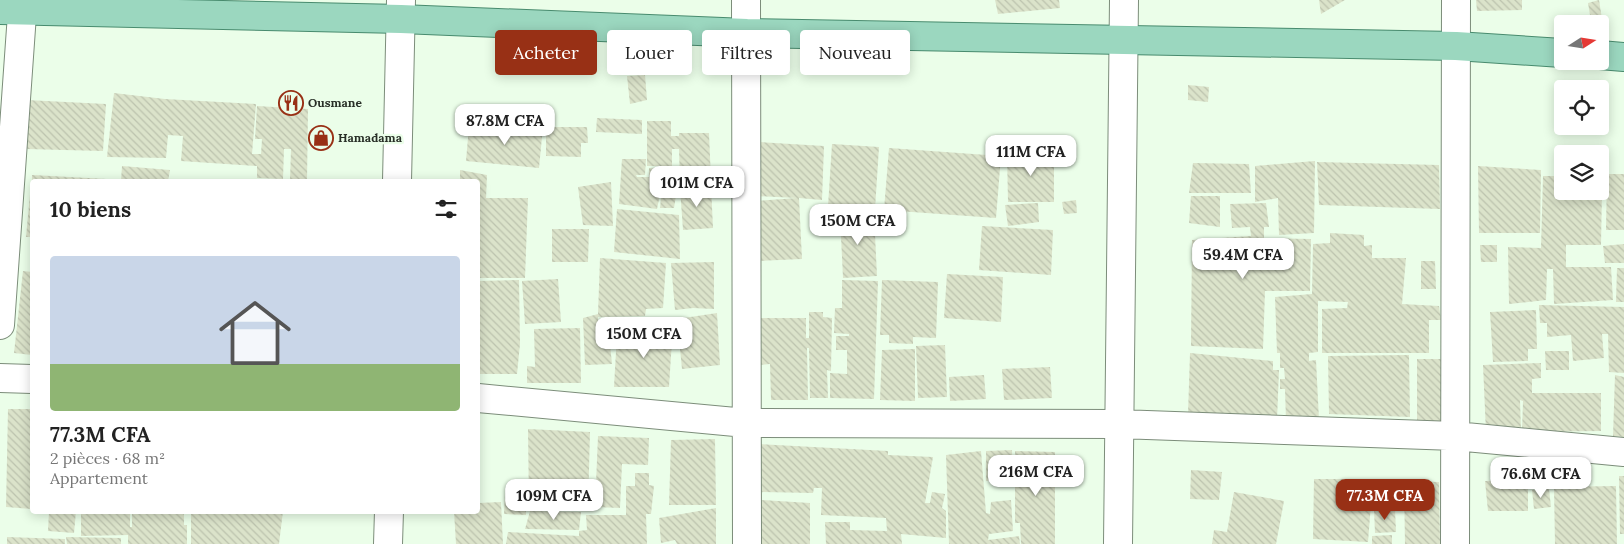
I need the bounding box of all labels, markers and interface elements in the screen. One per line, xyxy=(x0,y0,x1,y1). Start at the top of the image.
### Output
north arrow xyxy=(1554,15,1609,70)
map controls xyxy=(1554,15,1609,200)
chip: Acheter xyxy=(495,30,597,75)
chip: Louer xyxy=(607,30,692,75)
chip: Filtres xyxy=(702,30,790,75)
chip: Nouveau xyxy=(800,30,910,75)
button: locate xyxy=(1554,80,1609,135)
restaurant icon: Ousmane xyxy=(278,90,304,116)
place label: Ousmane xyxy=(308,95,362,110)
pin: 87.8M CFA xyxy=(448,104,562,146)
text: 87.8M CFA xyxy=(466,110,544,130)
shop icon: Hamadama xyxy=(308,125,334,151)
place label: Hamadama xyxy=(338,130,403,145)
pin: 111M CFA xyxy=(979,134,1083,177)
text: 111M CFA xyxy=(996,141,1066,161)
button: layers xyxy=(1554,145,1609,200)
pin: 101M CFA xyxy=(645,166,749,208)
text: 101M CFA xyxy=(661,172,733,192)
icon: filters xyxy=(432,195,460,223)
text: 10 biens xyxy=(50,196,131,223)
pin: 150M CFA xyxy=(806,204,910,246)
text: 150M CFA xyxy=(820,210,896,230)
pin: 59.4M CFA xyxy=(1186,238,1300,280)
text: 59.4M CFA xyxy=(1203,244,1283,264)
icon: home xyxy=(210,288,300,378)
pin: 150M CFA xyxy=(592,316,696,359)
text: 150M CFA xyxy=(606,323,682,343)
text: 77.3M CFA xyxy=(50,421,151,448)
text: 2 pièces · 68 m² xyxy=(50,448,165,468)
pin: 216M CFA xyxy=(984,454,1088,497)
pin: 76.6M CFA xyxy=(1484,456,1598,499)
text: 216M CFA xyxy=(999,461,1073,481)
text: 76.6M CFA xyxy=(1501,463,1581,483)
text: Appartement xyxy=(50,468,148,488)
pin: 109M CFA xyxy=(502,478,606,521)
pin: 77.3M CFA xyxy=(1328,478,1442,521)
text: 109M CFA xyxy=(516,485,592,505)
text: 77.3M CFA xyxy=(1347,485,1423,505)

